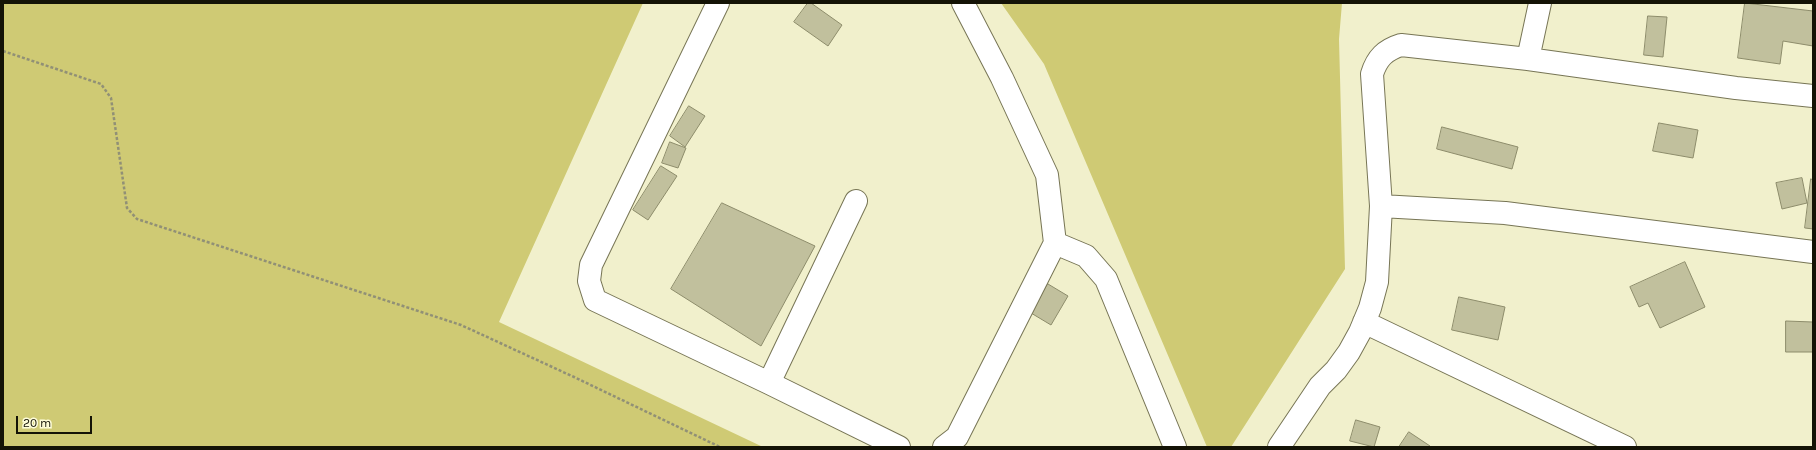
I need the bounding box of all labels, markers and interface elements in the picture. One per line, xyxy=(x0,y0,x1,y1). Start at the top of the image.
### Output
scale bar xyxy=(18,408,94,434)
text: 20 m xyxy=(23,416,51,430)

